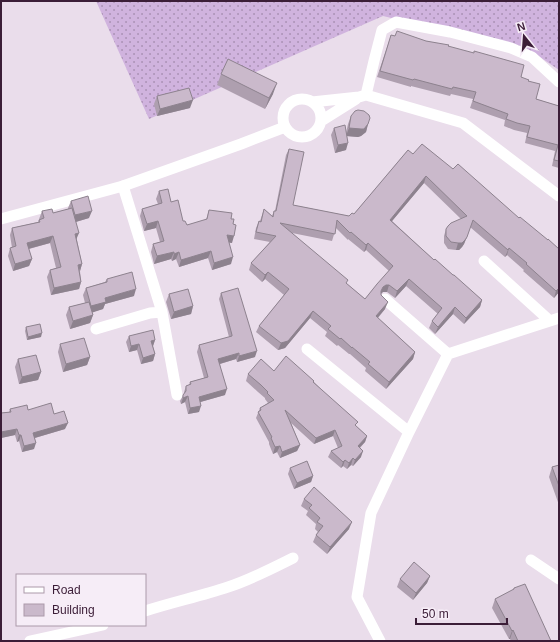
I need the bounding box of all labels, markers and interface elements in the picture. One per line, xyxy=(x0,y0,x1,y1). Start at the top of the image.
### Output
north arrow xyxy=(504,16,544,56)
text: N xyxy=(516,20,527,33)
legend xyxy=(16,574,146,626)
text: Road xyxy=(52,583,81,597)
scale bar xyxy=(416,600,507,626)
text: Building xyxy=(52,603,95,617)
text: 50 m xyxy=(422,607,449,621)

